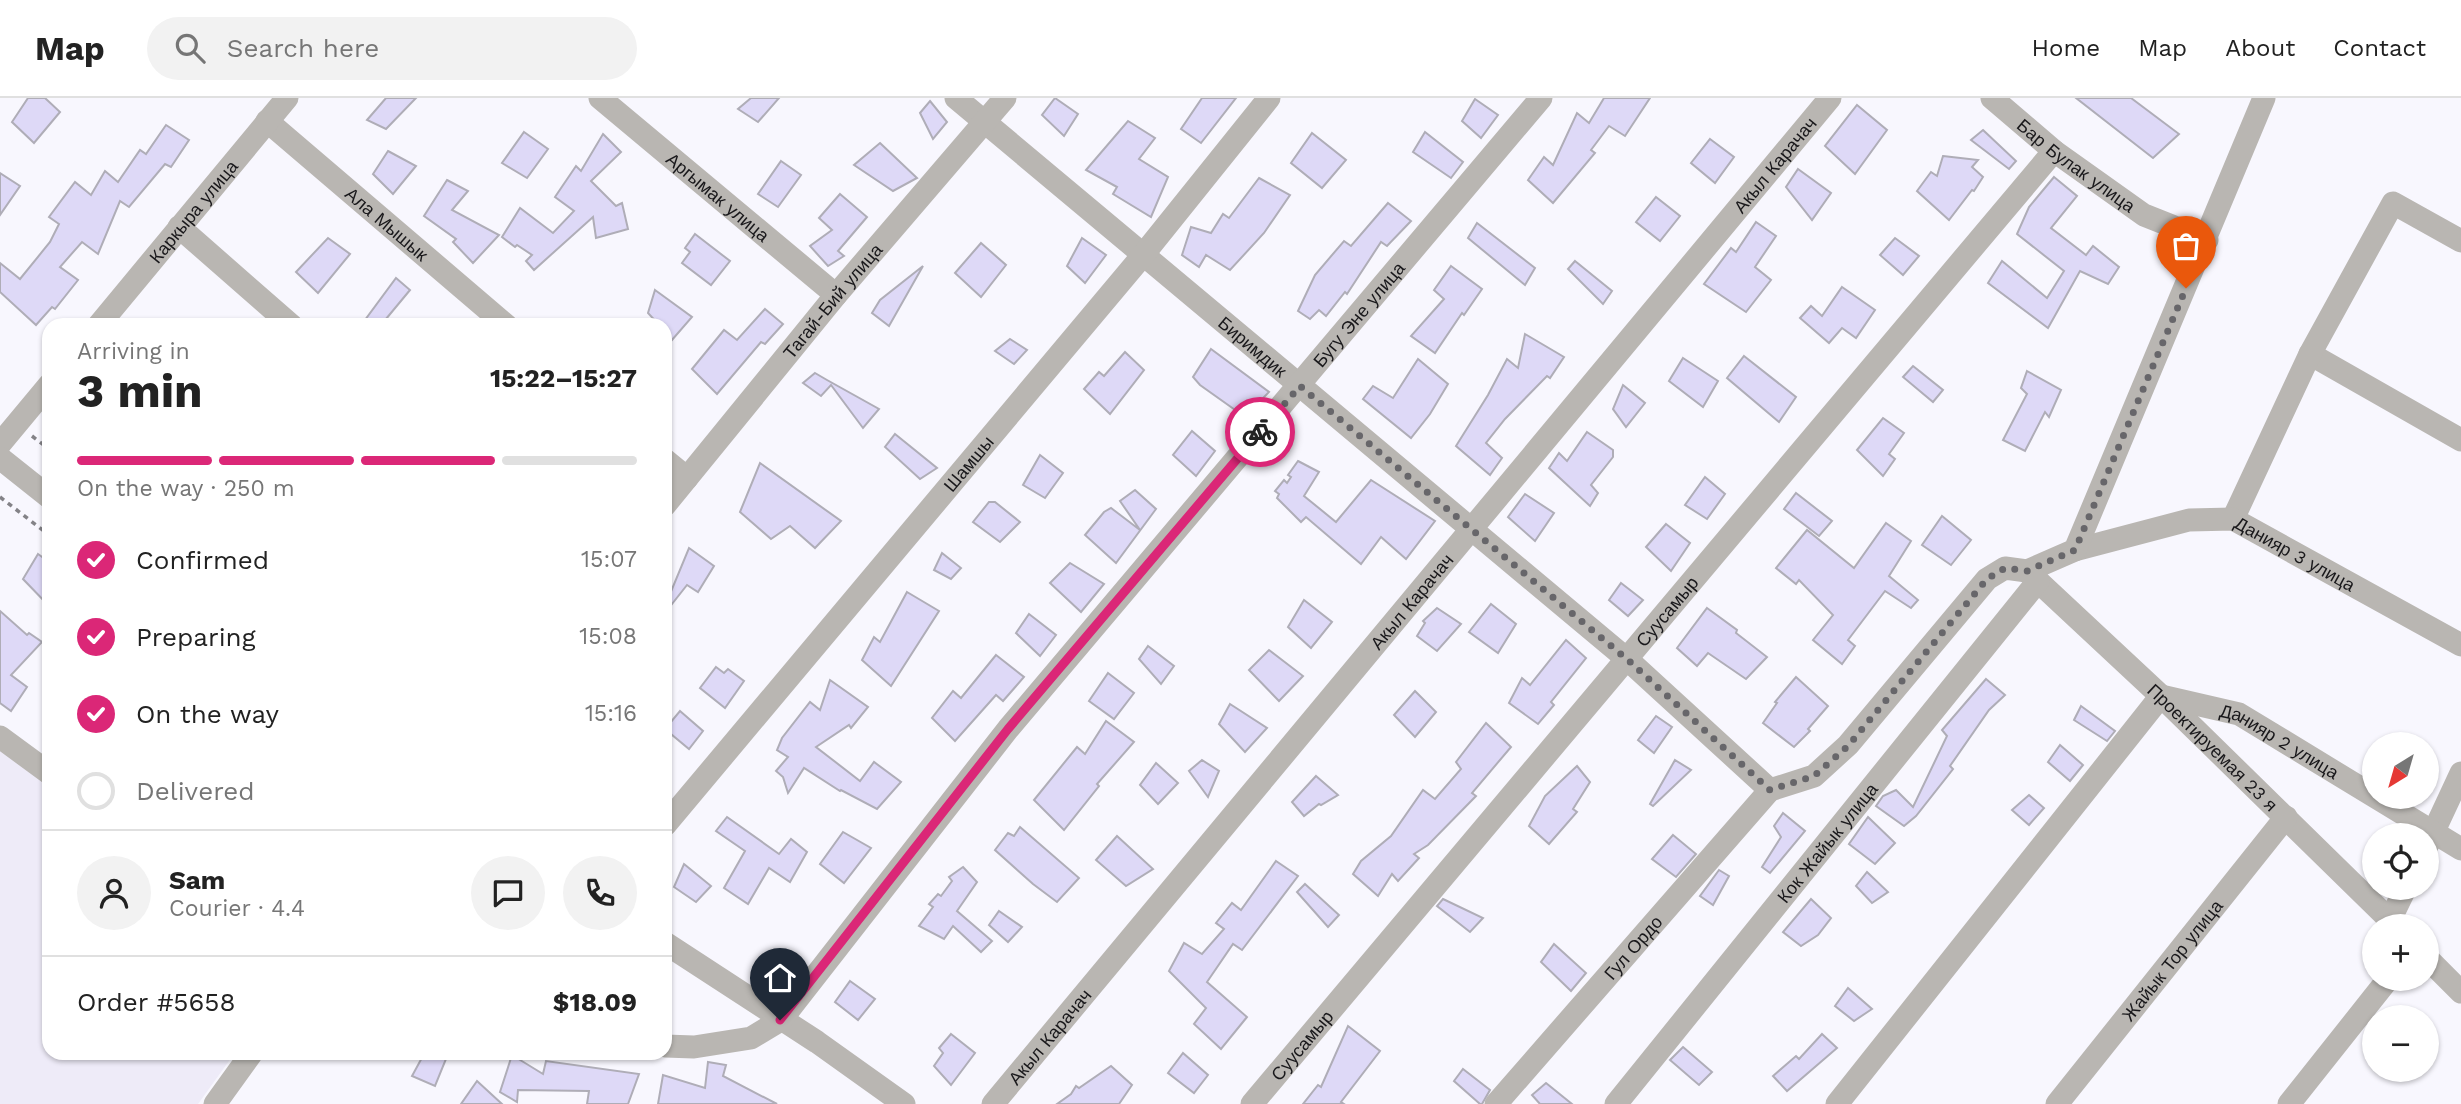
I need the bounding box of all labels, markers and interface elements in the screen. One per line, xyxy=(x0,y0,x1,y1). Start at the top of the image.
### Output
search box xyxy=(147,17,637,80)
text: Map xyxy=(35,29,105,68)
icon: search xyxy=(171,29,209,67)
text: Search here xyxy=(227,33,379,63)
text: Home xyxy=(2032,34,2100,62)
text: Map xyxy=(2138,34,2187,62)
text: About xyxy=(2225,34,2295,62)
text: Contact xyxy=(2333,34,2426,62)
street label: Акыл Карачач xyxy=(1729,113,1820,217)
street label: Бар Булак улица xyxy=(2013,114,2140,217)
street label: Аргымак улица xyxy=(663,148,775,246)
street label: Каркыра улица xyxy=(144,155,242,267)
street label: Ала Мышык xyxy=(342,183,433,265)
pin xyxy=(2156,216,2216,288)
icon: bag xyxy=(2167,227,2205,265)
street label: Тагай-Бий улица xyxy=(778,238,887,362)
street label: Бугу Эне улица xyxy=(1308,257,1409,371)
street label: Биримдик xyxy=(1214,312,1291,381)
text: Arriving in xyxy=(77,338,190,365)
text: 15:22–15:27 xyxy=(490,363,637,393)
text: 3 min xyxy=(77,364,203,418)
courier xyxy=(1225,397,1295,467)
icon: bike xyxy=(1241,413,1279,451)
street label: Шамшы xyxy=(939,431,998,495)
text: On the way · 250 m xyxy=(77,475,295,502)
street label: Данияр 3 улица xyxy=(2231,512,2360,596)
icon: check xyxy=(77,541,115,579)
text: Confirmed xyxy=(136,545,269,575)
text: 15:07 xyxy=(581,546,637,573)
street label: Акыл Карачач xyxy=(1365,549,1457,653)
street label: Суусамыр xyxy=(1631,572,1702,651)
icon: check xyxy=(77,618,115,656)
text: Preparing xyxy=(136,622,256,652)
text: 15:08 xyxy=(579,623,637,650)
street label: Проектируемая 23 я xyxy=(2144,679,2282,815)
icon: check xyxy=(77,695,115,733)
text: On the way xyxy=(136,699,279,729)
street label: Данияр 2 улица xyxy=(2218,699,2344,783)
text: 15:16 xyxy=(585,700,637,727)
north arrow xyxy=(2362,732,2440,808)
map controls xyxy=(2362,732,2439,1082)
text: Delivered xyxy=(136,776,255,806)
street label: Кок Жайык улица xyxy=(1772,778,1882,907)
button: locate xyxy=(2362,823,2439,900)
button: person xyxy=(77,856,151,930)
button: chat xyxy=(471,856,545,930)
button: phone xyxy=(563,856,637,930)
text: Sam xyxy=(169,865,225,895)
text: Courier · 4.4 xyxy=(169,895,305,922)
street label: Жайык Тор улица xyxy=(2117,895,2227,1025)
street label: Гул Ордо xyxy=(1599,911,1666,984)
button: + xyxy=(2362,914,2439,991)
pin xyxy=(750,948,810,1020)
icon: home xyxy=(761,959,799,997)
street label: Акыл Карачач xyxy=(1003,984,1095,1088)
text: Order #5658 xyxy=(77,987,235,1017)
text: $18.09 xyxy=(553,987,637,1017)
button: − xyxy=(2362,1005,2439,1082)
street label: Суусамыр xyxy=(1266,1006,1337,1084)

